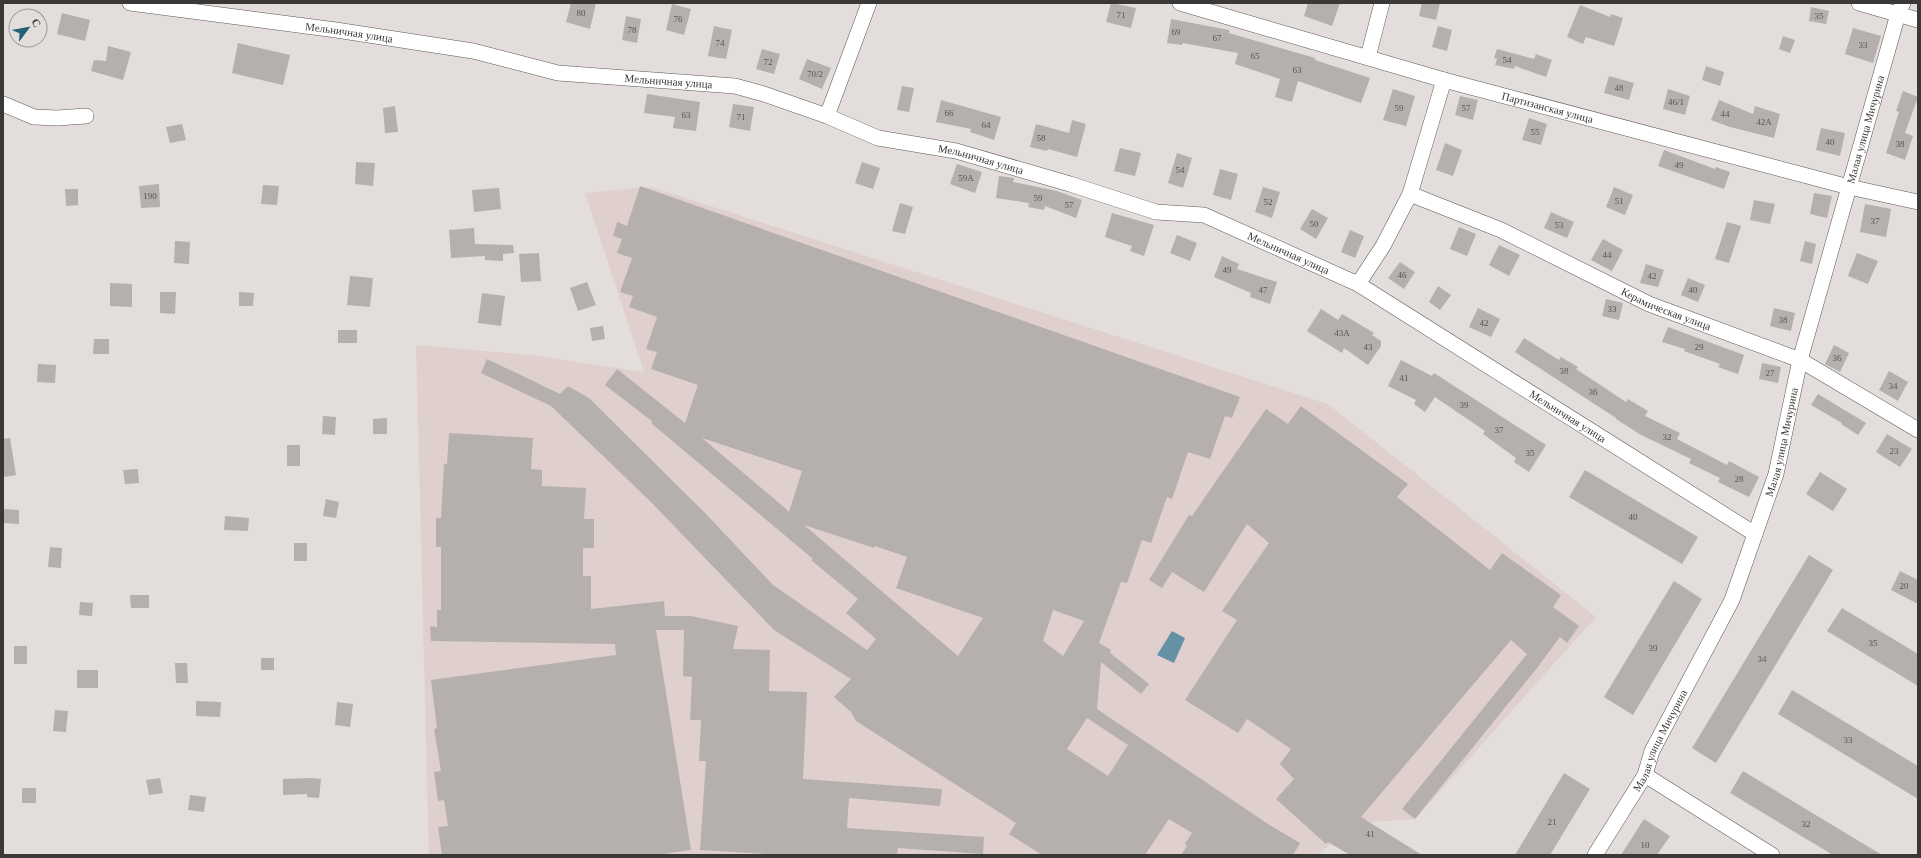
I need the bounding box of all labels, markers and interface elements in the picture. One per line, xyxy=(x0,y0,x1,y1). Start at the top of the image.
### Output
north arrow xyxy=(8,8,48,48)
house number: 80 xyxy=(577,8,586,18)
house number: 71 xyxy=(1117,10,1126,20)
house number: 35 xyxy=(1815,11,1824,21)
house number: 76 xyxy=(674,14,683,24)
text: С xyxy=(29,16,44,29)
street label: Мельничная улица xyxy=(305,20,394,45)
house number: 78 xyxy=(628,25,637,35)
house number: 69 xyxy=(1172,27,1181,37)
house number: 67 xyxy=(1213,33,1222,43)
house number: 74 xyxy=(716,38,725,48)
house number: 33 xyxy=(1859,40,1868,50)
house number: 65 xyxy=(1251,51,1260,61)
house number: 54 xyxy=(1503,55,1512,65)
house number: 72 xyxy=(764,57,773,67)
house number: 63 xyxy=(1293,65,1302,75)
house number: 70/2 xyxy=(807,69,823,79)
street label: Мельничная улица xyxy=(624,72,713,90)
street label: Малая улица Мичурина xyxy=(1844,74,1886,185)
house number: 48 xyxy=(1615,83,1624,93)
street label: Партизанская улица xyxy=(1500,90,1595,125)
house number: 46/1 xyxy=(1668,97,1684,107)
house number: 59 xyxy=(1395,103,1404,113)
house number: 57 xyxy=(1462,103,1471,113)
house number: 66 xyxy=(945,108,954,118)
house number: 44 xyxy=(1721,109,1730,119)
house number: 63 xyxy=(682,110,691,120)
house number: 71 xyxy=(737,112,746,122)
house number: 42А xyxy=(1756,117,1772,127)
house number: 64 xyxy=(982,120,991,130)
house number: 55 xyxy=(1531,127,1540,137)
house number: 58 xyxy=(1037,133,1046,143)
house number: 40 xyxy=(1826,137,1835,147)
house number: 38 xyxy=(1896,139,1905,149)
street label: Мельничная улица xyxy=(937,142,1025,176)
house number: 49 xyxy=(1675,160,1684,170)
house number: 54 xyxy=(1176,165,1185,175)
house number: 59А xyxy=(958,173,974,183)
house number: 190 xyxy=(143,191,157,201)
house number: 59 xyxy=(1034,193,1043,203)
house number: 51 xyxy=(1615,196,1624,206)
house number: 52 xyxy=(1264,197,1273,207)
house number: 57 xyxy=(1065,200,1074,210)
house number: 37 xyxy=(1871,216,1880,226)
house number: 50 xyxy=(1310,219,1319,229)
house number: 53 xyxy=(1555,220,1564,230)
street label: Мельничная улица xyxy=(1246,229,1331,276)
house number: 44 xyxy=(1603,250,1612,260)
house number: 49 xyxy=(1223,265,1232,275)
house number: 46 xyxy=(1398,270,1407,280)
house number: 42 xyxy=(1648,271,1657,281)
house number: 47 xyxy=(1259,285,1268,295)
street label: Керамическая улица xyxy=(1619,285,1713,332)
house number: 40 xyxy=(1689,285,1698,295)
house number: 33 xyxy=(1608,304,1617,314)
house number: 38 xyxy=(1779,315,1788,325)
house number: 42 xyxy=(1480,318,1489,328)
house number: 43А xyxy=(1334,328,1350,338)
house number: 43 xyxy=(1364,342,1373,352)
house number: 29 xyxy=(1695,342,1704,352)
house number: 36 xyxy=(1833,353,1842,363)
house number: 38 xyxy=(1560,366,1569,376)
house number: 27 xyxy=(1766,368,1775,378)
house number: 41 xyxy=(1400,373,1409,383)
house number: 34 xyxy=(1889,381,1898,391)
street label: Малая улица Мичурина xyxy=(1763,386,1800,498)
house number: 36 xyxy=(1589,387,1598,397)
street label: Мельничная улица xyxy=(1527,388,1608,445)
house number: 39 xyxy=(1460,400,1469,410)
house number: 37 xyxy=(1495,425,1504,435)
house number: 32 xyxy=(1663,432,1672,442)
house number: 23 xyxy=(1890,446,1899,456)
house number: 35 xyxy=(1526,448,1535,458)
house number: 28 xyxy=(1735,474,1744,484)
house number: 40 xyxy=(1629,512,1638,522)
house number: 20 xyxy=(1900,581,1909,591)
house number: 35 xyxy=(1869,638,1878,648)
house number: 39 xyxy=(1649,643,1658,653)
house number: 34 xyxy=(1758,654,1767,664)
street label: Малая улица Мичурина xyxy=(1630,688,1689,794)
house number: 33 xyxy=(1844,735,1853,745)
house number: 21 xyxy=(1548,817,1557,827)
house number: 32 xyxy=(1802,819,1811,829)
house number: 41 xyxy=(1366,829,1375,839)
house number: 10 xyxy=(1641,840,1650,850)

